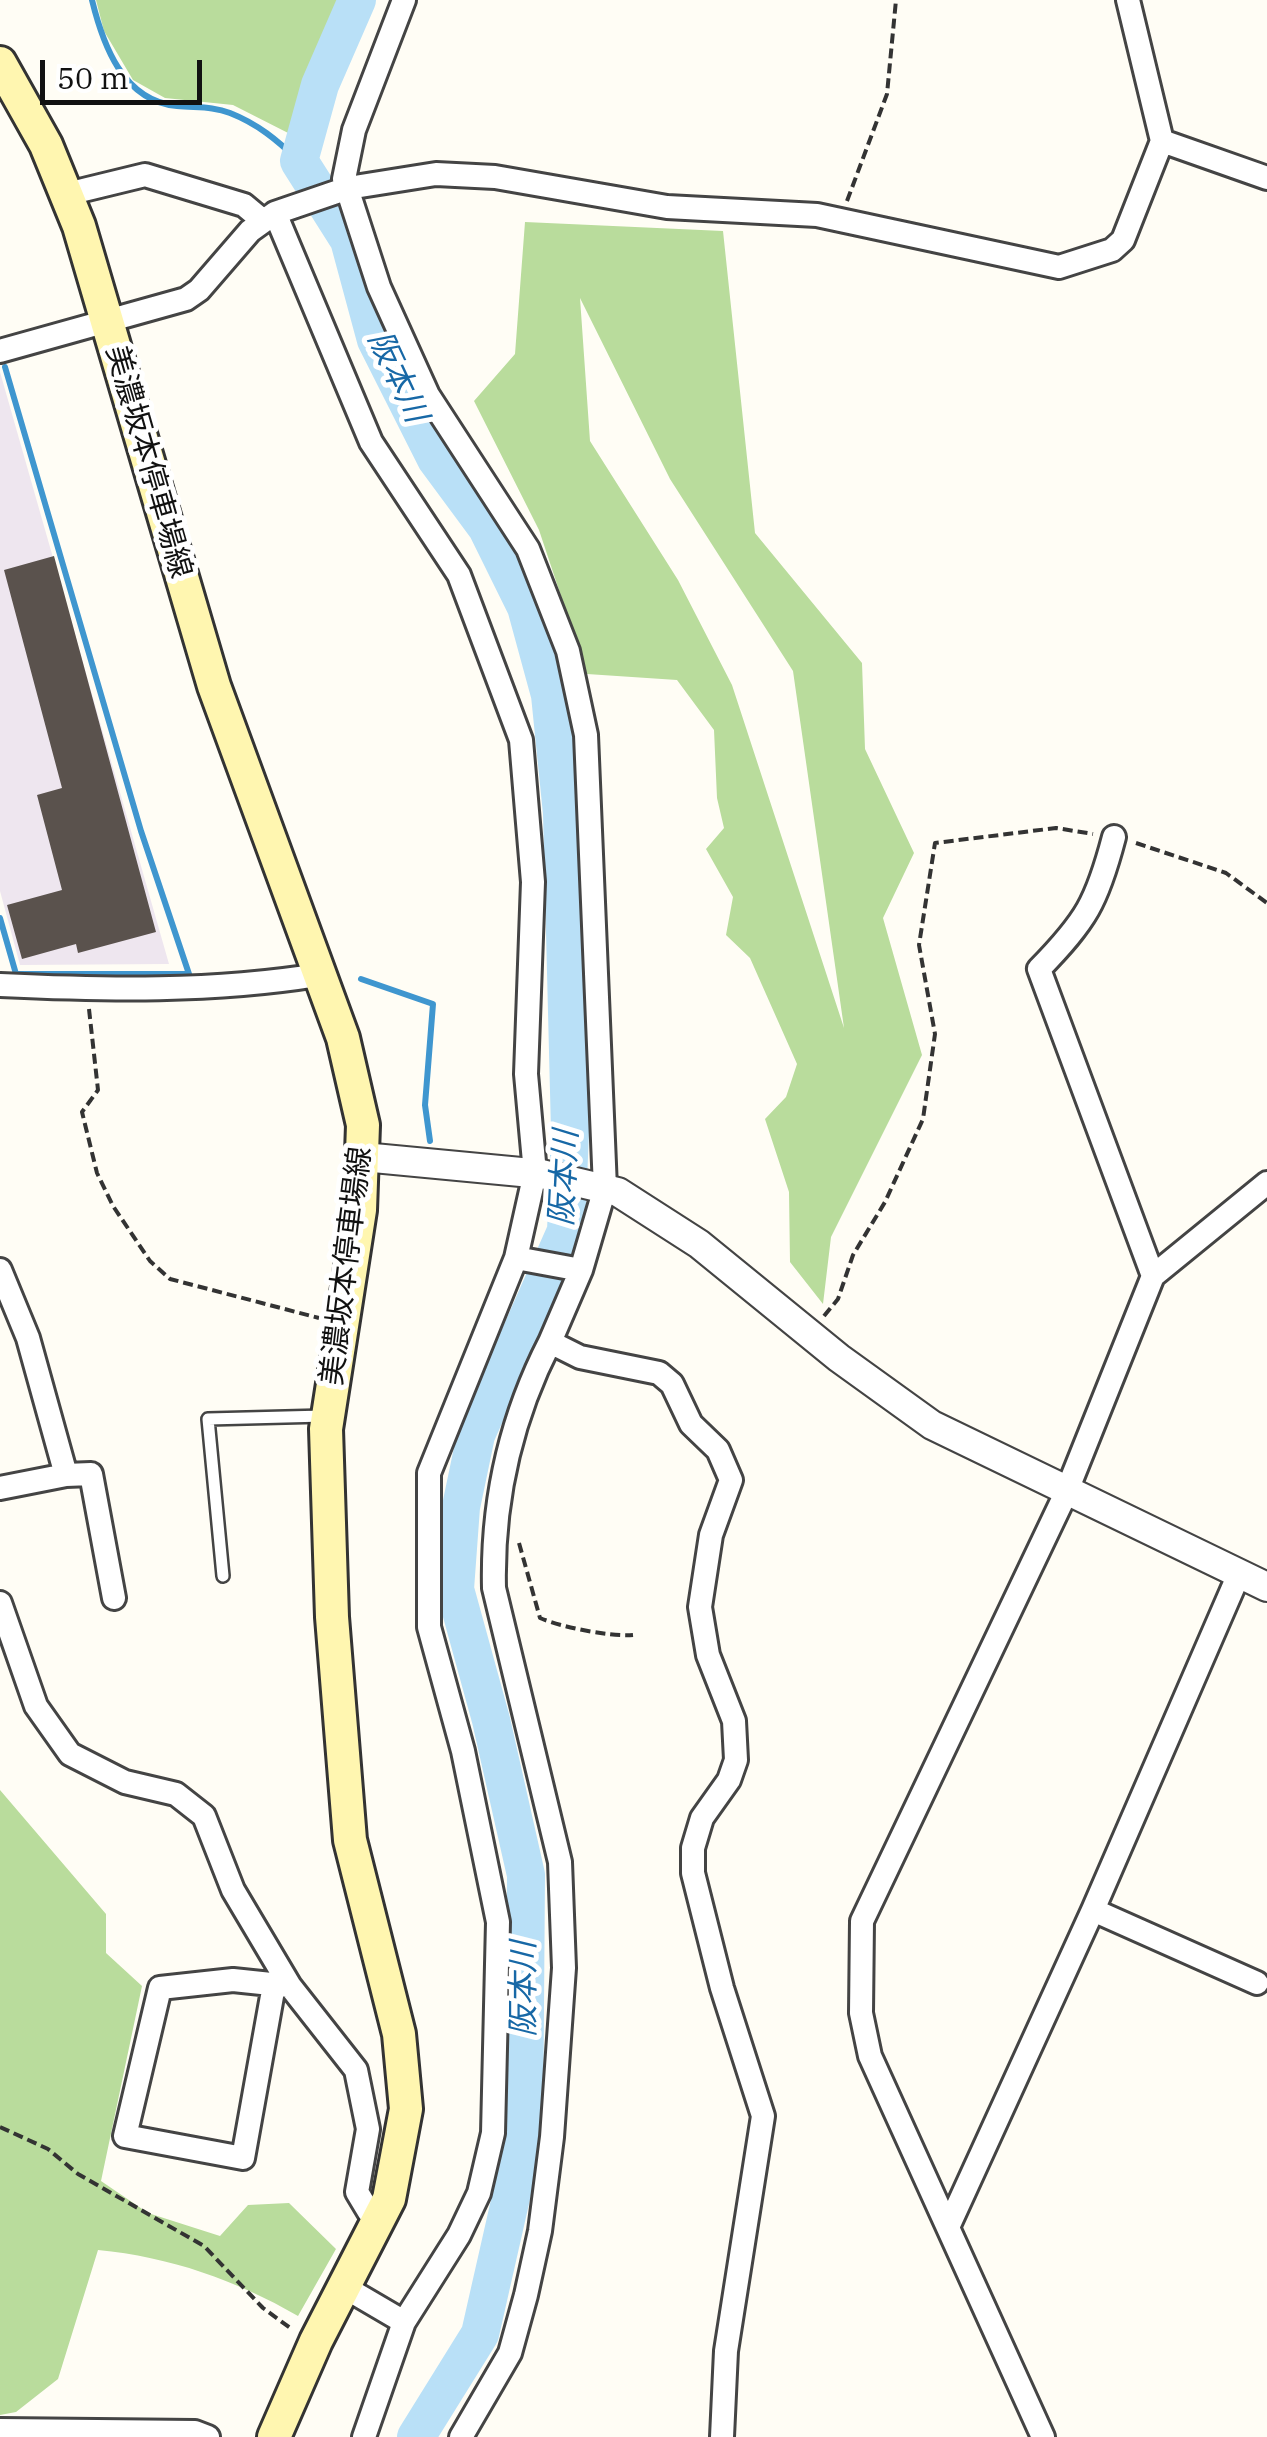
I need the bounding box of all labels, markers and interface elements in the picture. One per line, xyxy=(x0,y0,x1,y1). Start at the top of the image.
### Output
scale bar xyxy=(45,40,208,102)
text: 50 m xyxy=(57,58,129,97)
water label: 阪本川 xyxy=(359,325,435,429)
street label: 美濃坂本停車場線 xyxy=(98,342,198,582)
water label: 阪本川 xyxy=(543,1129,587,1227)
street label: 美濃坂本停車場線 xyxy=(315,1145,379,1387)
water label: 阪本川 xyxy=(506,1941,544,2037)

